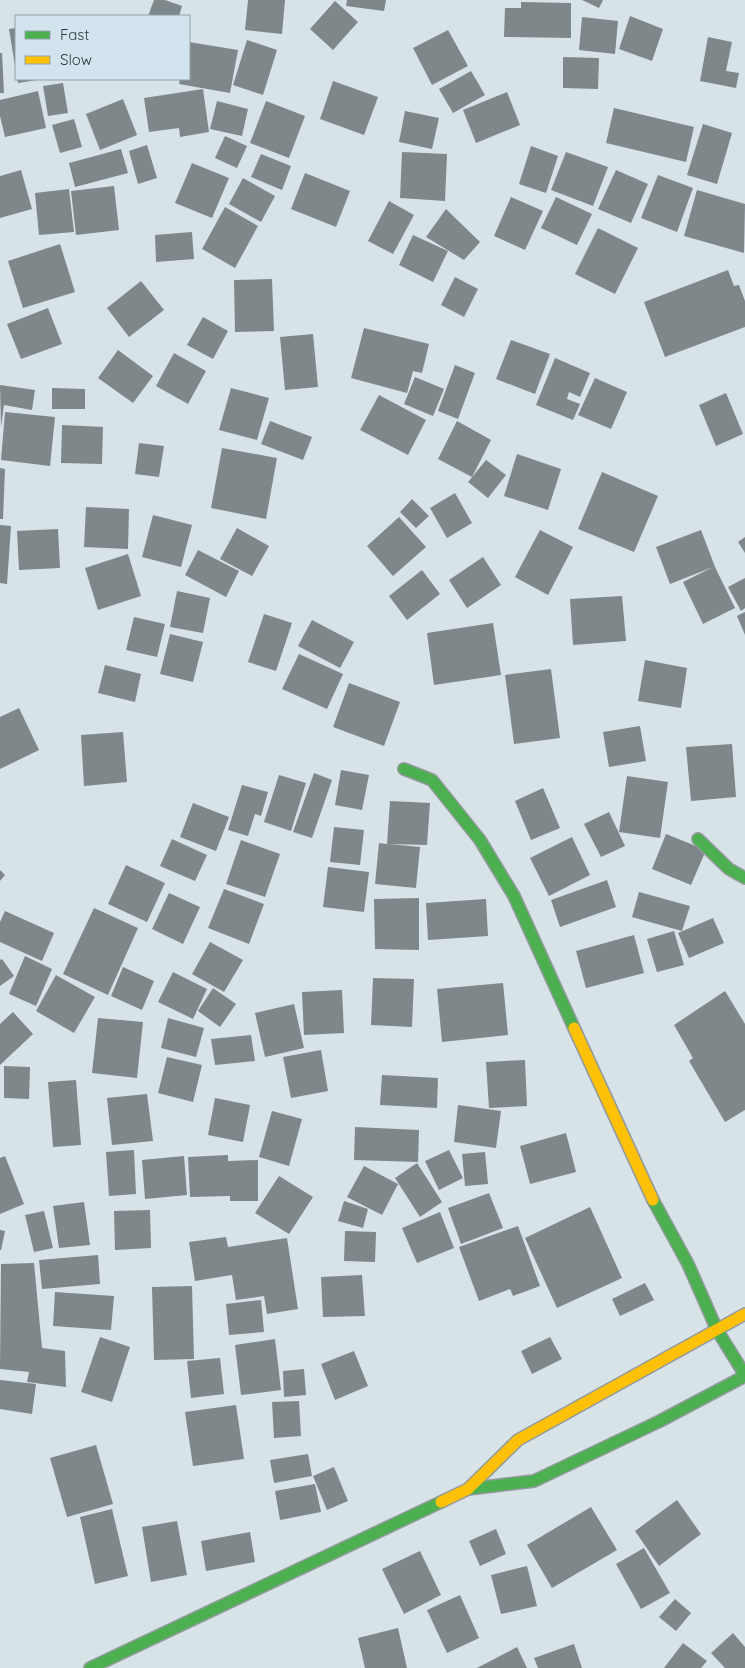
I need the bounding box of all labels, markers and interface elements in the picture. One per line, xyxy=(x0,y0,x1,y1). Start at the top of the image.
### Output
legend xyxy=(15,15,190,80)
text: Fast xyxy=(60,25,89,44)
text: Slow xyxy=(60,50,92,69)

